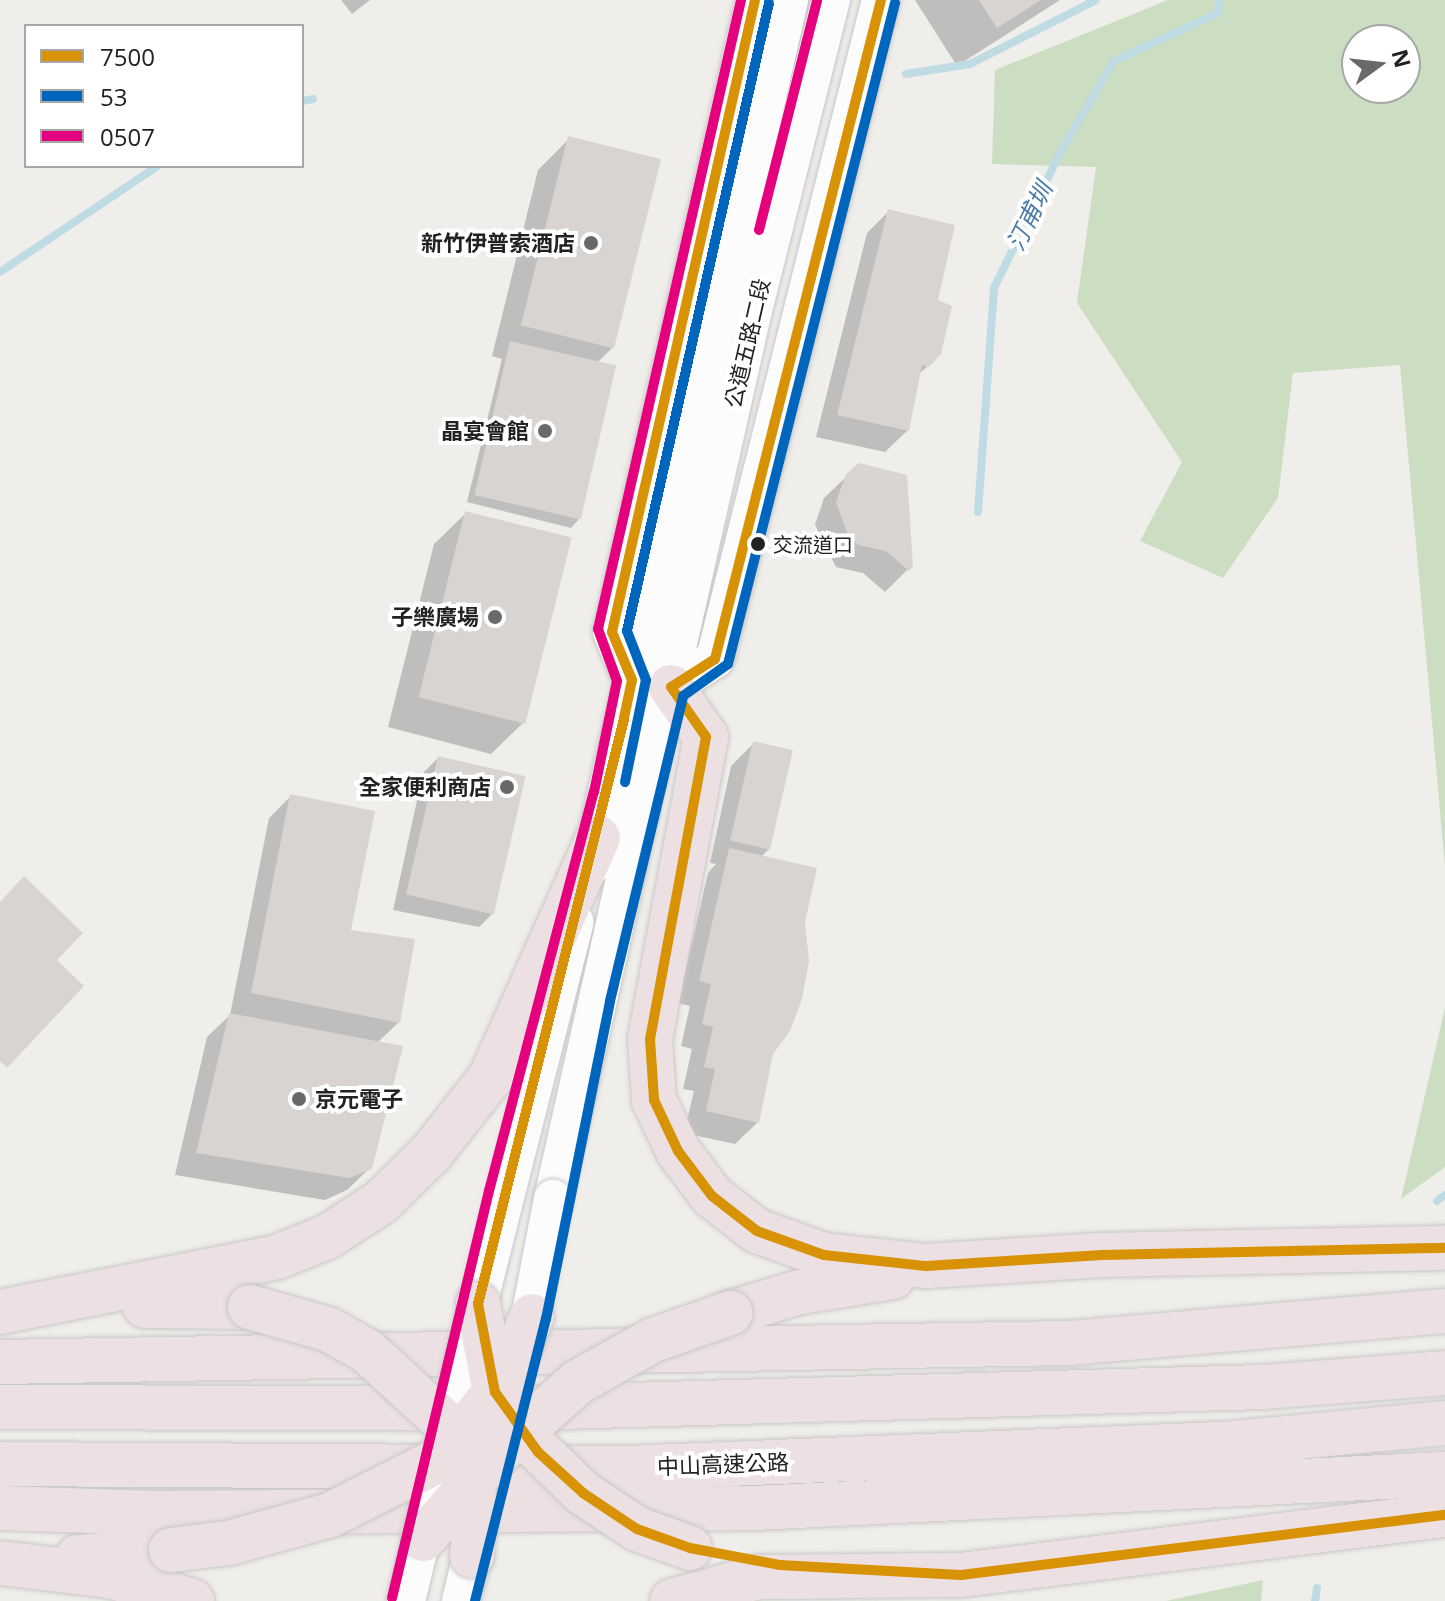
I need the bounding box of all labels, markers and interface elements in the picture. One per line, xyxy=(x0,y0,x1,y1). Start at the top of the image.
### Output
legend xyxy=(24,24,304,168)
north arrow xyxy=(1341,24,1421,104)
text: 7500 xyxy=(100,40,155,73)
text: N xyxy=(1385,46,1419,71)
text: 53 xyxy=(100,80,127,113)
text: 0507 xyxy=(100,120,155,153)
water label: 汀甫圳 xyxy=(1000,177,1058,255)
place label: 新竹伊普索酒店 xyxy=(421,230,575,256)
marker: 新竹伊普索酒店 xyxy=(582,234,600,252)
street label: 公道五路二段 xyxy=(719,276,775,410)
place label: 晶宴會館 xyxy=(441,418,529,444)
marker: 晶宴會館 xyxy=(536,422,554,440)
place label: 交流道口 xyxy=(773,532,853,556)
marker: 交流道口 xyxy=(750,536,766,552)
place label: 子樂廣場 xyxy=(391,604,479,630)
marker: 子樂廣場 xyxy=(486,608,504,626)
place label: 全家便利商店 xyxy=(359,774,491,800)
marker: 全家便利商店 xyxy=(498,778,516,796)
place label: 京元電子 xyxy=(315,1086,403,1112)
marker: 京元電子 xyxy=(290,1090,308,1108)
street label: 中山高速公路 xyxy=(657,1449,789,1479)

